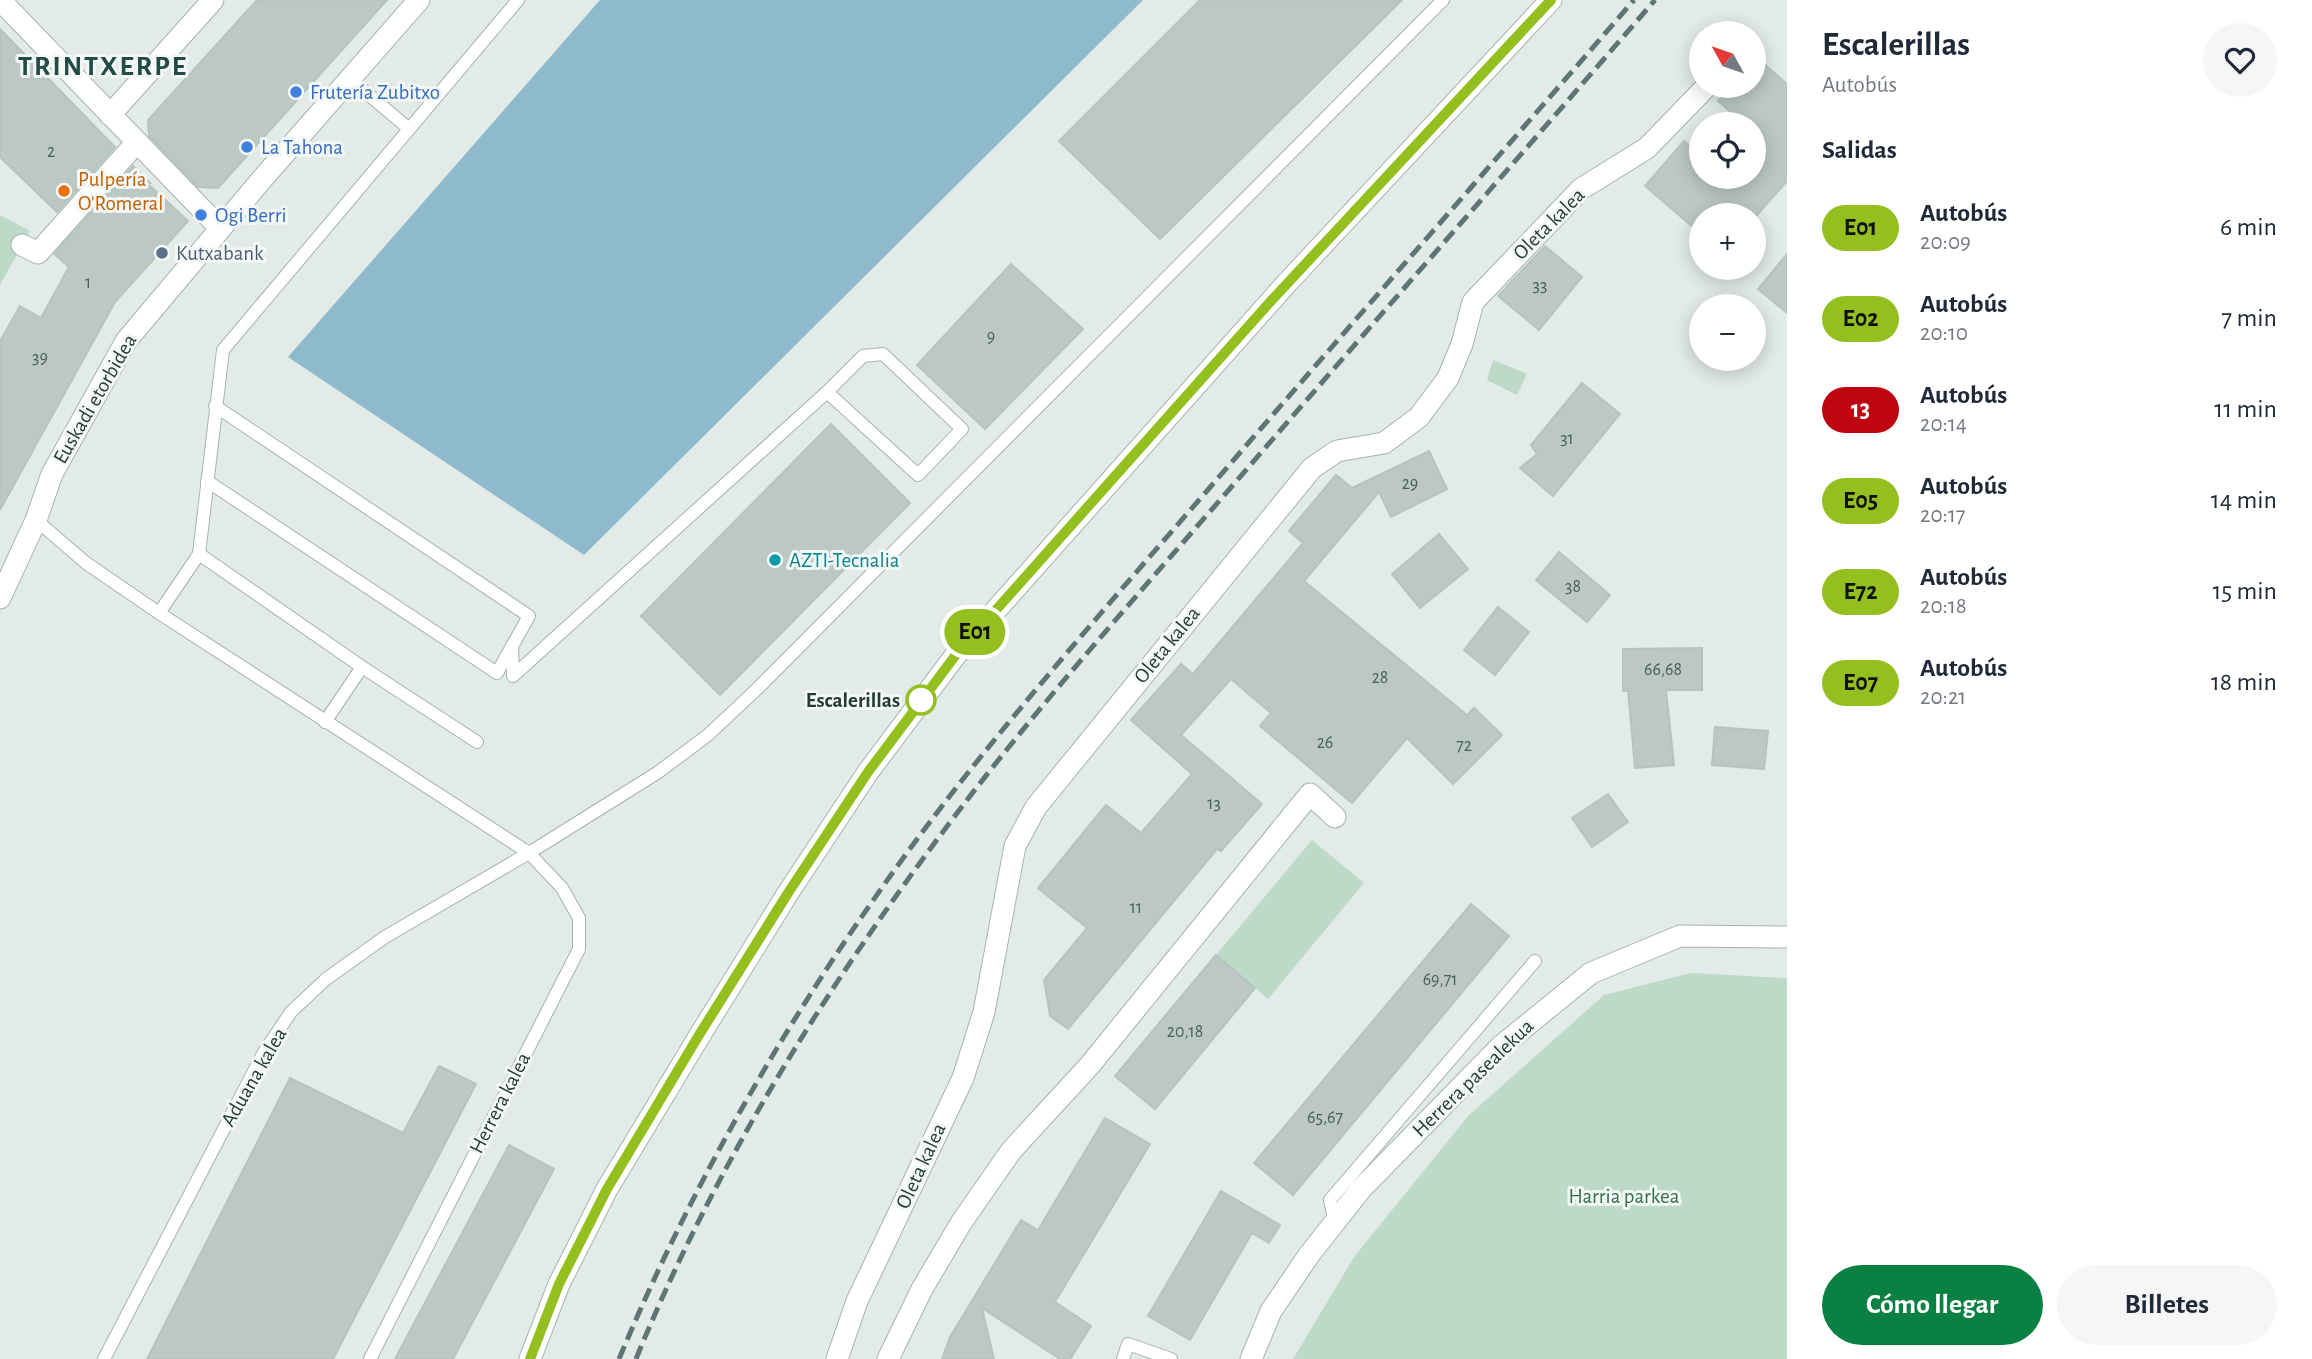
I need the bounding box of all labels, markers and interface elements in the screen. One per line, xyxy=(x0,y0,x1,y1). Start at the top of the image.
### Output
north arrow xyxy=(1689,21,1766,98)
map controls xyxy=(1689,21,1766,371)
button: heart xyxy=(2203,23,2277,97)
text: Escalerillas xyxy=(1822,29,1970,62)
district label: TRINTXERPE xyxy=(18,53,188,81)
text: Autobús xyxy=(1822,74,1897,97)
place label: Frutería Zubitxo xyxy=(310,82,440,103)
marker: Frutería Zubitxo xyxy=(288,84,304,100)
button: locate xyxy=(1689,112,1766,189)
place label: La Tahona xyxy=(261,137,343,158)
text: Salidas xyxy=(1822,137,1897,163)
marker: La Tahona xyxy=(239,139,255,155)
house number: 2 xyxy=(47,143,55,161)
place label: Pulpería O'Romeral xyxy=(78,169,163,214)
marker: Pulpería O'Romeral xyxy=(56,183,72,199)
street label: Oleta kalea xyxy=(1509,184,1589,264)
text: Autobús xyxy=(1920,200,2007,226)
button: + xyxy=(1689,203,1766,280)
place label: Ogi Berri xyxy=(215,205,287,226)
marker: Ogi Berri xyxy=(193,207,209,223)
text: 6 min xyxy=(2220,214,2277,240)
text: E01 xyxy=(1844,216,1877,240)
text: 20:09 xyxy=(1920,231,1971,254)
place label: Kutxabank xyxy=(176,243,264,264)
marker: Kutxabank xyxy=(154,245,170,261)
house number: 1 xyxy=(85,274,91,292)
house number: 33 xyxy=(1533,277,1547,295)
text: Autobús xyxy=(1920,291,2007,317)
button: − xyxy=(1689,294,1766,371)
text: 7 min xyxy=(2221,305,2277,331)
text: E02 xyxy=(1842,307,1879,331)
text: 20:10 xyxy=(1920,322,1968,345)
house number: 9 xyxy=(987,328,995,346)
street label: Euskadi etorbidea xyxy=(50,330,141,467)
house number: 39 xyxy=(32,349,48,367)
text: Autobús xyxy=(1920,382,2007,408)
text: 11 min xyxy=(2214,396,2277,422)
text: 13 xyxy=(1851,398,1870,422)
text: 20:14 xyxy=(1920,413,1967,436)
house number: 31 xyxy=(1560,430,1574,448)
text: Autobús xyxy=(1920,473,2007,499)
house number: 29 xyxy=(1402,475,1418,493)
text: 14 min xyxy=(2211,487,2277,513)
text: E05 xyxy=(1843,489,1878,513)
text: 20:17 xyxy=(1920,504,1965,527)
place label: AZTI-Tecnalia xyxy=(789,550,900,571)
marker: AZTI-Tecnalia xyxy=(767,552,783,568)
text: Autobús xyxy=(1920,564,2007,590)
house number: 38 xyxy=(1565,578,1581,596)
text: 15 min xyxy=(2212,578,2277,604)
text: E72 xyxy=(1844,580,1877,604)
text: 20:18 xyxy=(1920,595,1967,618)
street label: Oleta kalea xyxy=(1130,603,1204,687)
line badge: E01 xyxy=(935,609,1015,655)
text: E01 xyxy=(958,620,992,644)
text: Autobús xyxy=(1920,655,2007,681)
house number: 66,68 xyxy=(1644,661,1682,679)
house number: 28 xyxy=(1372,669,1388,687)
text: 18 min xyxy=(2211,669,2277,695)
text: E07 xyxy=(1843,671,1878,695)
marker: Escalerillas xyxy=(906,685,936,715)
text: 20:21 xyxy=(1920,686,1966,709)
place label: Escalerillas xyxy=(806,690,900,711)
house number: 26 xyxy=(1317,734,1333,752)
house number: 72 xyxy=(1456,737,1472,755)
house number: 13 xyxy=(1207,795,1221,813)
house number: 11 xyxy=(1130,899,1142,917)
house number: 69,71 xyxy=(1423,971,1457,989)
street label: Herrera pasealekua xyxy=(1409,1015,1538,1141)
house number: 20,18 xyxy=(1167,1023,1203,1041)
street label: Aduana kalea xyxy=(217,1024,291,1130)
street label: Herrera kalea xyxy=(466,1049,534,1157)
house number: 65,67 xyxy=(1307,1109,1343,1127)
street label: Oleta kalea xyxy=(892,1120,950,1212)
park label: Harria parkea xyxy=(1569,1186,1680,1207)
button: Cómo llegar xyxy=(1822,1265,2043,1345)
button: Billetes xyxy=(2057,1265,2277,1345)

